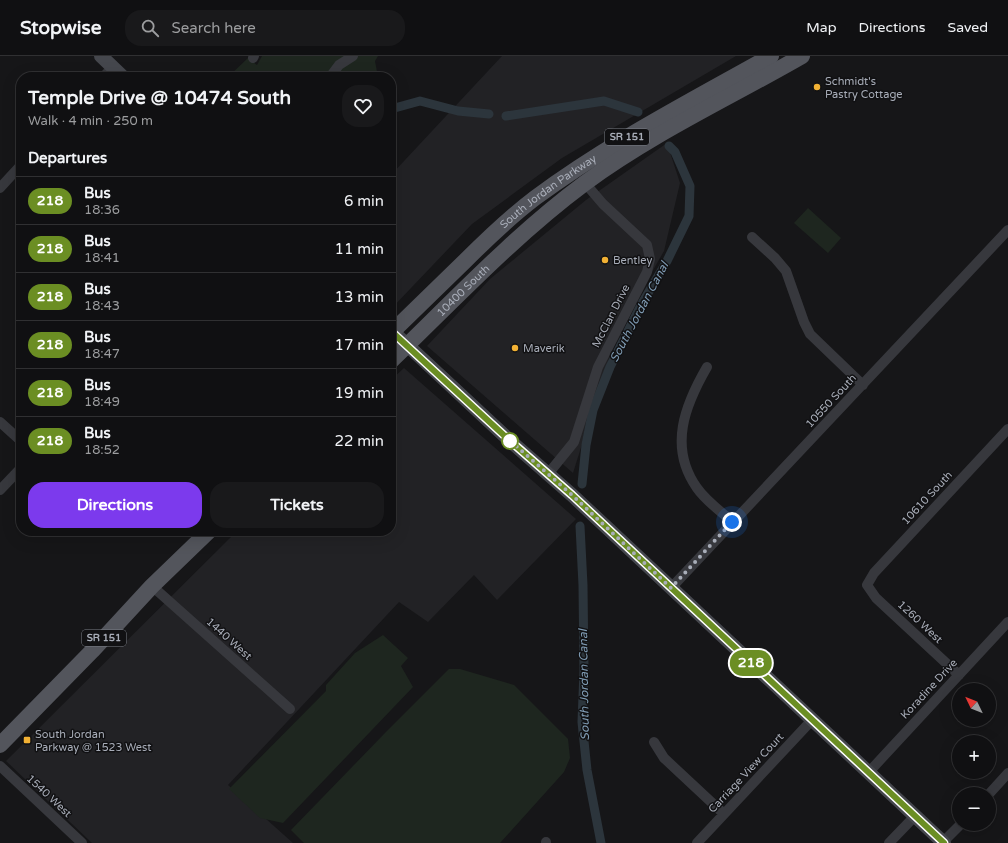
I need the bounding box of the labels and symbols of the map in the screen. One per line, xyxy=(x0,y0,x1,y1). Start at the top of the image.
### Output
place label: Schmidt's Pastry Cottage xyxy=(825,75,903,101)
marker: Schmidt's Pastry Cottage xyxy=(812,82,822,92)
road number: SR 151 xyxy=(605,129,649,145)
street label: South Jordan Parkway xyxy=(497,151,599,231)
place label: Bentley xyxy=(613,254,652,267)
marker: Bentley xyxy=(600,255,610,265)
water label: South Jordan Canal xyxy=(607,258,672,364)
street label: 10400 South xyxy=(434,262,492,319)
street label: McClan Drive xyxy=(589,282,633,350)
place label: Maverik xyxy=(523,342,565,355)
marker: Maverik xyxy=(510,343,520,353)
street label: 10550 South xyxy=(803,372,859,430)
unlabelled marker xyxy=(501,432,519,450)
street label: 10610 South xyxy=(899,469,955,527)
your location xyxy=(722,512,742,532)
street label: 1260 West xyxy=(895,598,945,646)
street label: 1440 West xyxy=(204,615,254,663)
water label: South Jordan Canal xyxy=(576,627,592,741)
road number: SR 151 xyxy=(82,630,126,646)
line badge: 218 xyxy=(728,650,774,676)
street label: Koradine Drive xyxy=(898,656,960,722)
north arrow xyxy=(952,683,996,727)
place label: South Jordan Parkway @ 1523 West xyxy=(35,728,152,754)
street label: Carriage View Court xyxy=(706,730,786,816)
marker: South Jordan Parkway @ 1523 West xyxy=(22,735,32,745)
street label: 1540 West xyxy=(24,772,74,820)

